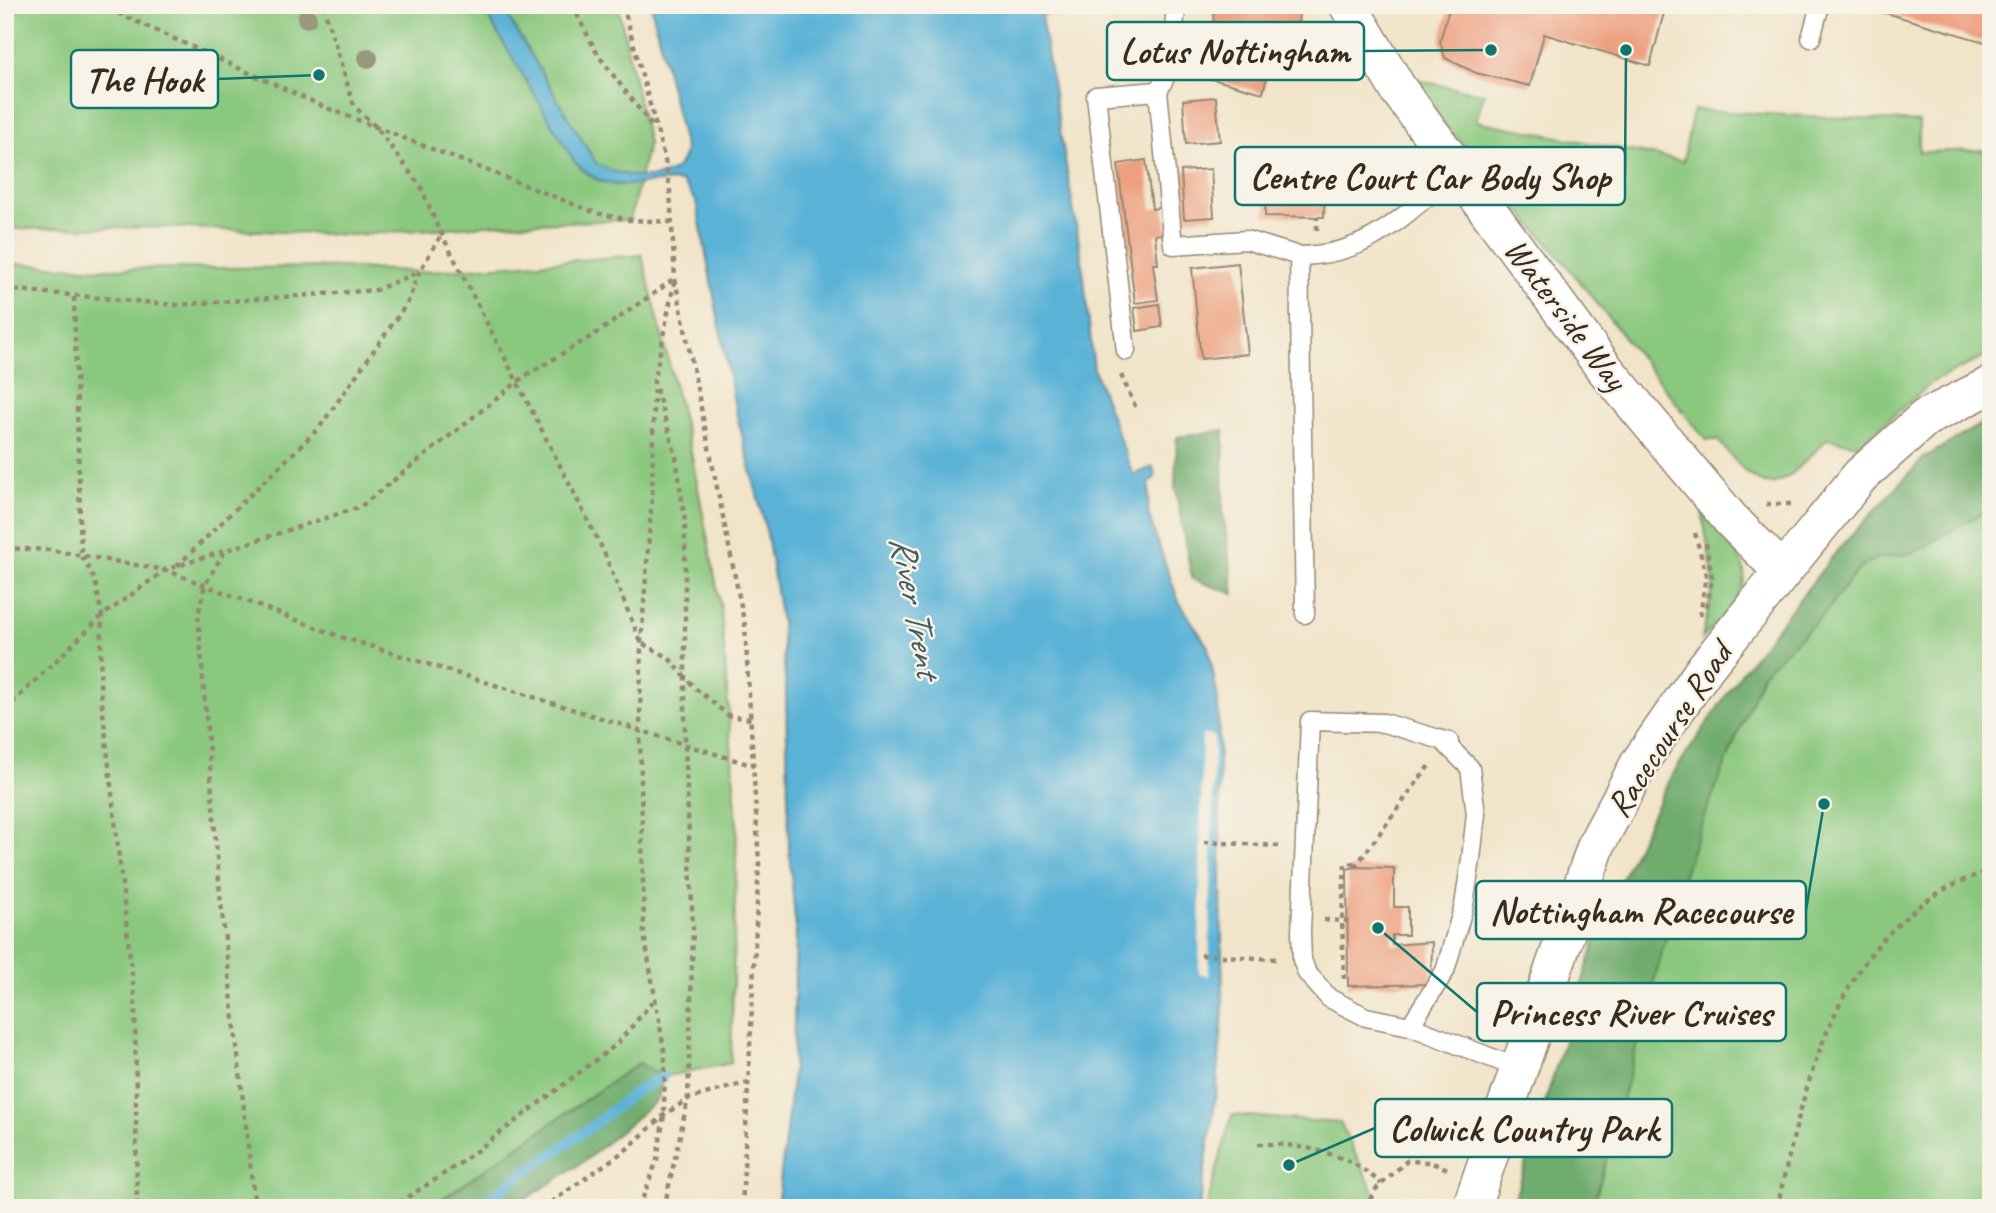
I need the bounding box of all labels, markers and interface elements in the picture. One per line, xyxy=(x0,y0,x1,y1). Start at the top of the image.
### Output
callout: Lotus Nottingham xyxy=(1107,22,1364,80)
text: Lotus Nottingham xyxy=(1120,27,1352,74)
callout: The Hook xyxy=(71,50,218,108)
text: The Hook xyxy=(85,56,206,103)
callout: Centre Court Car Body Shop xyxy=(1235,147,1625,205)
text: Centre Court Car Body Shop xyxy=(1250,153,1613,200)
street label: Waterside Way xyxy=(1494,229,1639,401)
water label: River Trent xyxy=(879,532,954,687)
street label: Racecourse Road xyxy=(1596,630,1745,826)
callout: Nottingham Racecourse xyxy=(1476,881,1806,939)
text: Nottingham Racecourse xyxy=(1490,887,1795,934)
callout: Princess River Cruises xyxy=(1477,983,1786,1041)
text: Princess River Cruises xyxy=(1490,989,1776,1036)
callout: Colwick Country Park xyxy=(1375,1099,1672,1157)
text: Colwick Country Park xyxy=(1389,1105,1662,1152)

